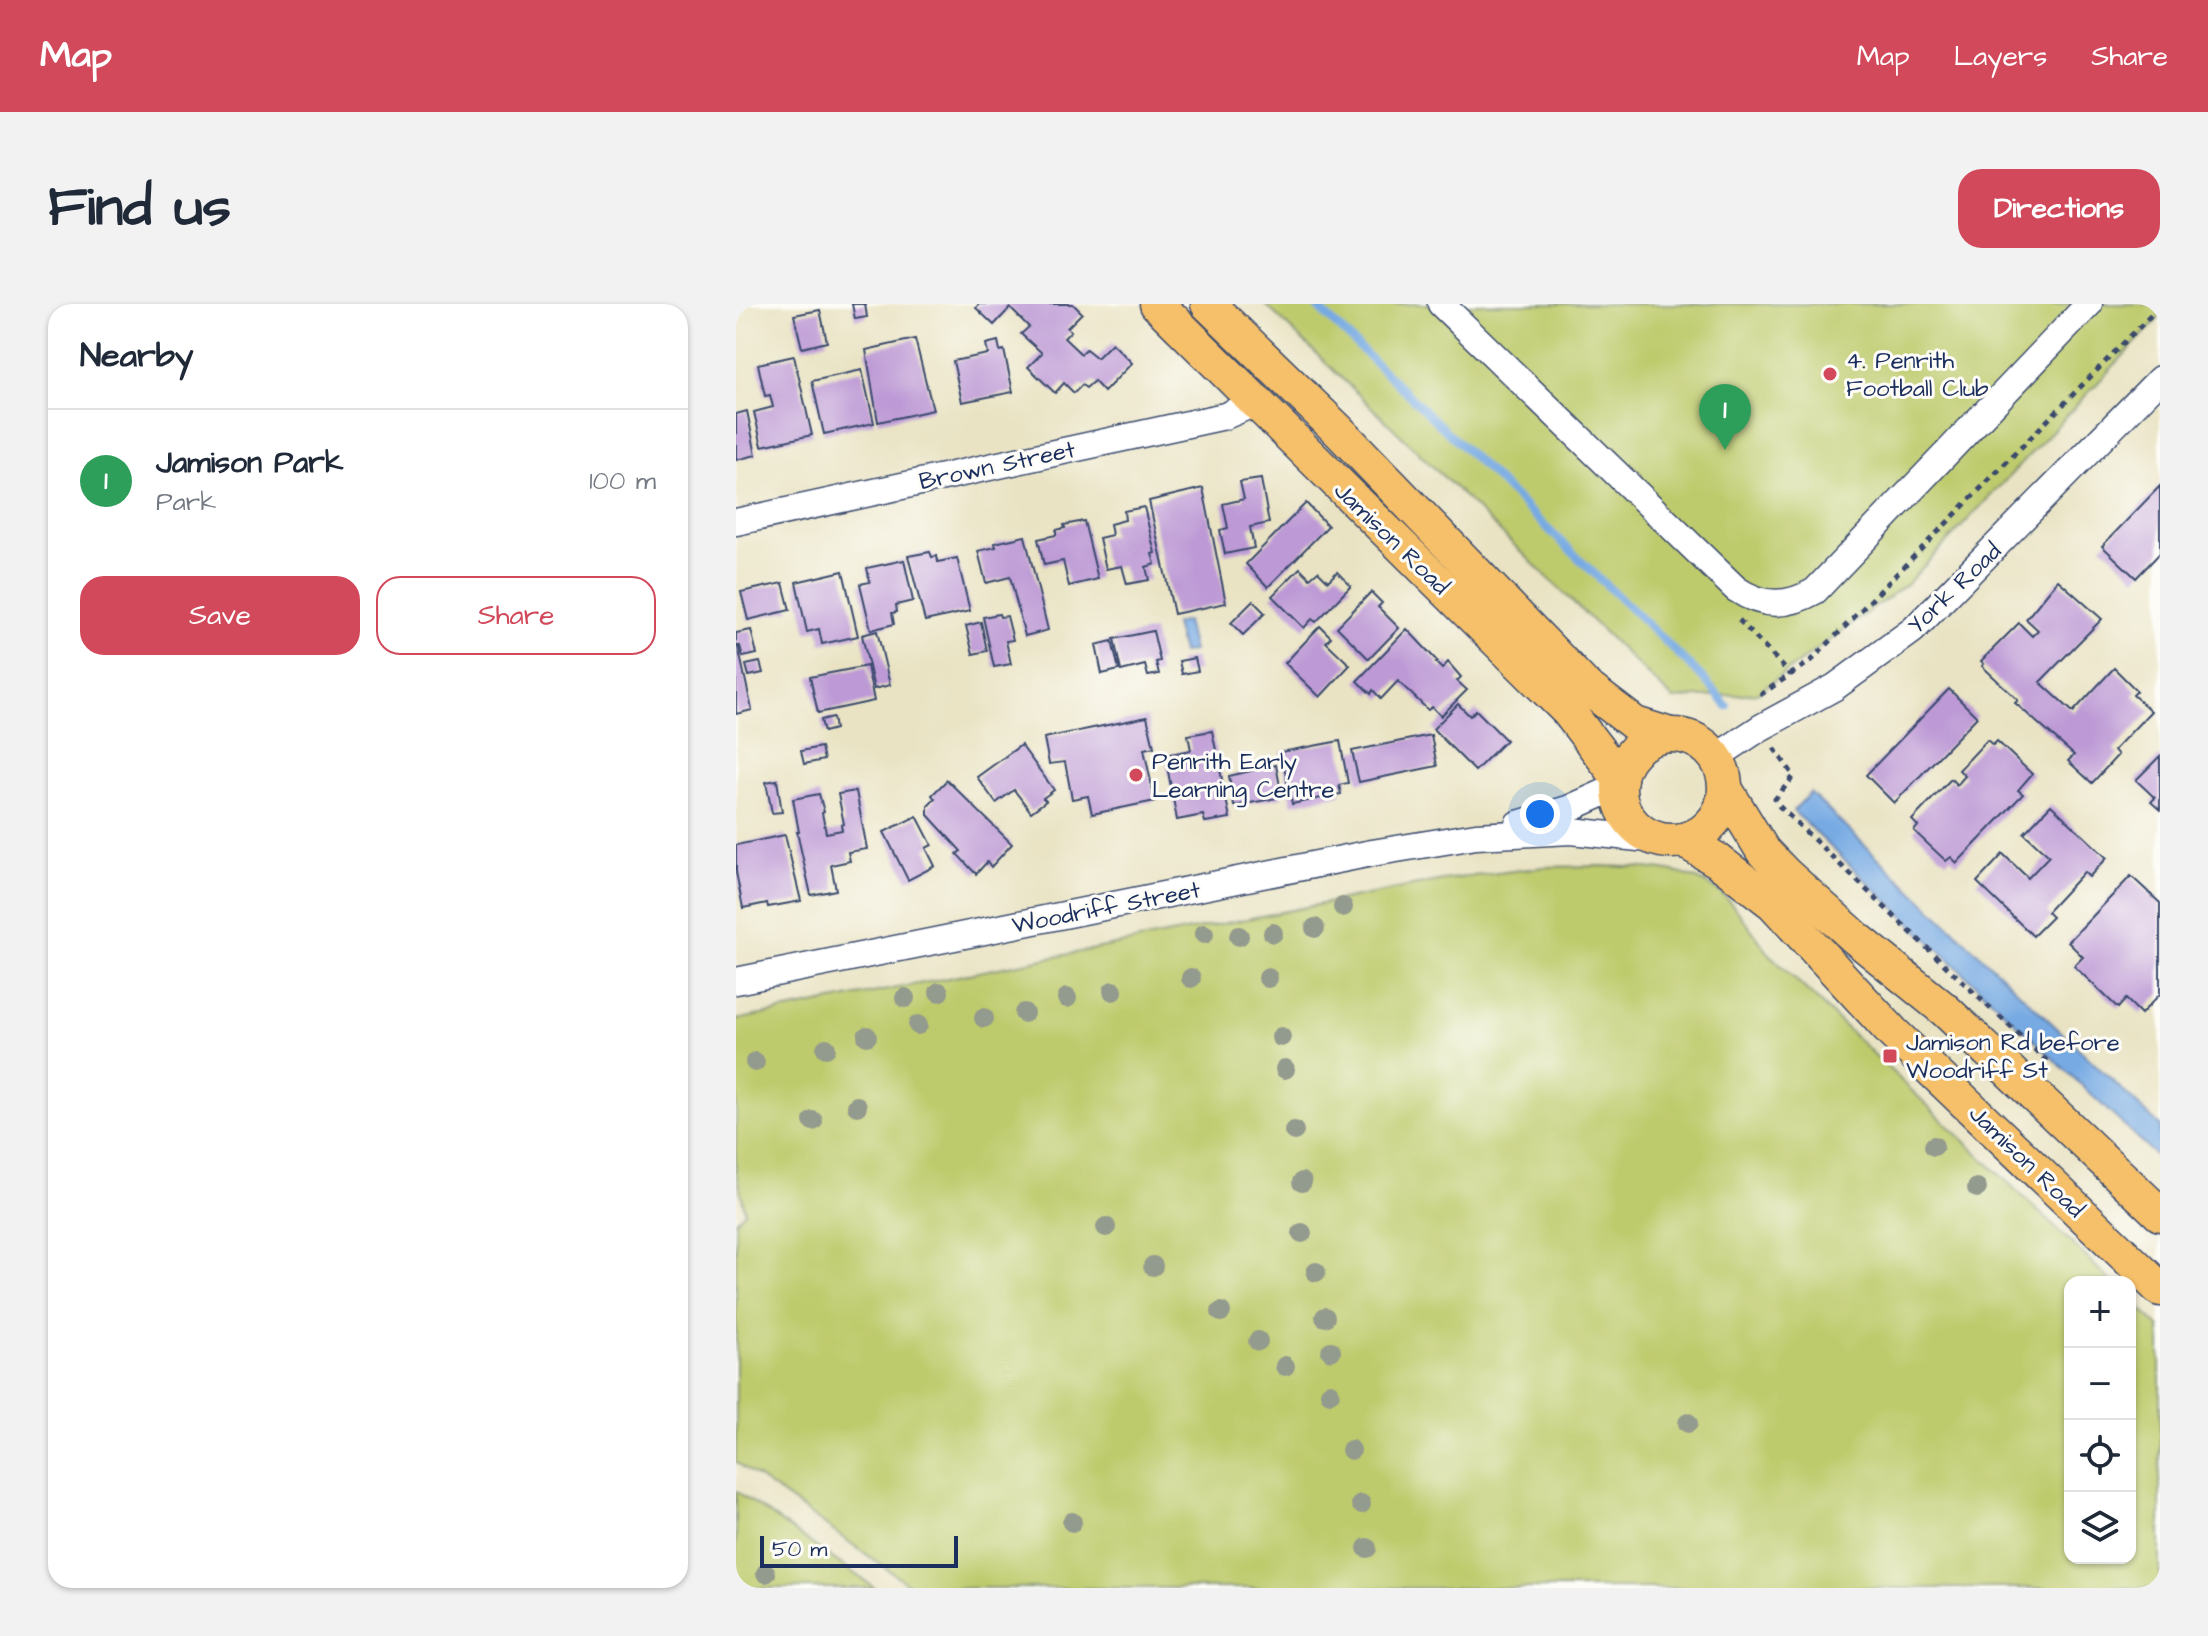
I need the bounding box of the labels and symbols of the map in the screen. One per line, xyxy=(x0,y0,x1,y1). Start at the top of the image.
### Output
place label: 4. Penrith Football Club xyxy=(1846,344,1989,406)
marker: 4. Penrith Football Club xyxy=(1821,365,1839,383)
pin: 1 xyxy=(1699,384,1751,450)
street label: Brown Street xyxy=(916,433,1079,499)
street label: Jamison Road xyxy=(1326,475,1457,603)
street label: York Road xyxy=(1900,535,2009,642)
place label: Penrith Early Learning Centre xyxy=(1152,745,1335,808)
marker: Penrith Early Learning Centre xyxy=(1127,766,1145,784)
your location xyxy=(1520,794,1560,834)
street label: Woodriff Street xyxy=(1009,873,1203,943)
place label: Jamison Rd before Woodriff St xyxy=(1906,1026,2120,1088)
marker: Jamison Rd before Woodriff St xyxy=(1881,1047,1899,1065)
street label: Jamison Road xyxy=(1961,1098,2092,1226)
scale bar xyxy=(760,1532,958,1568)

